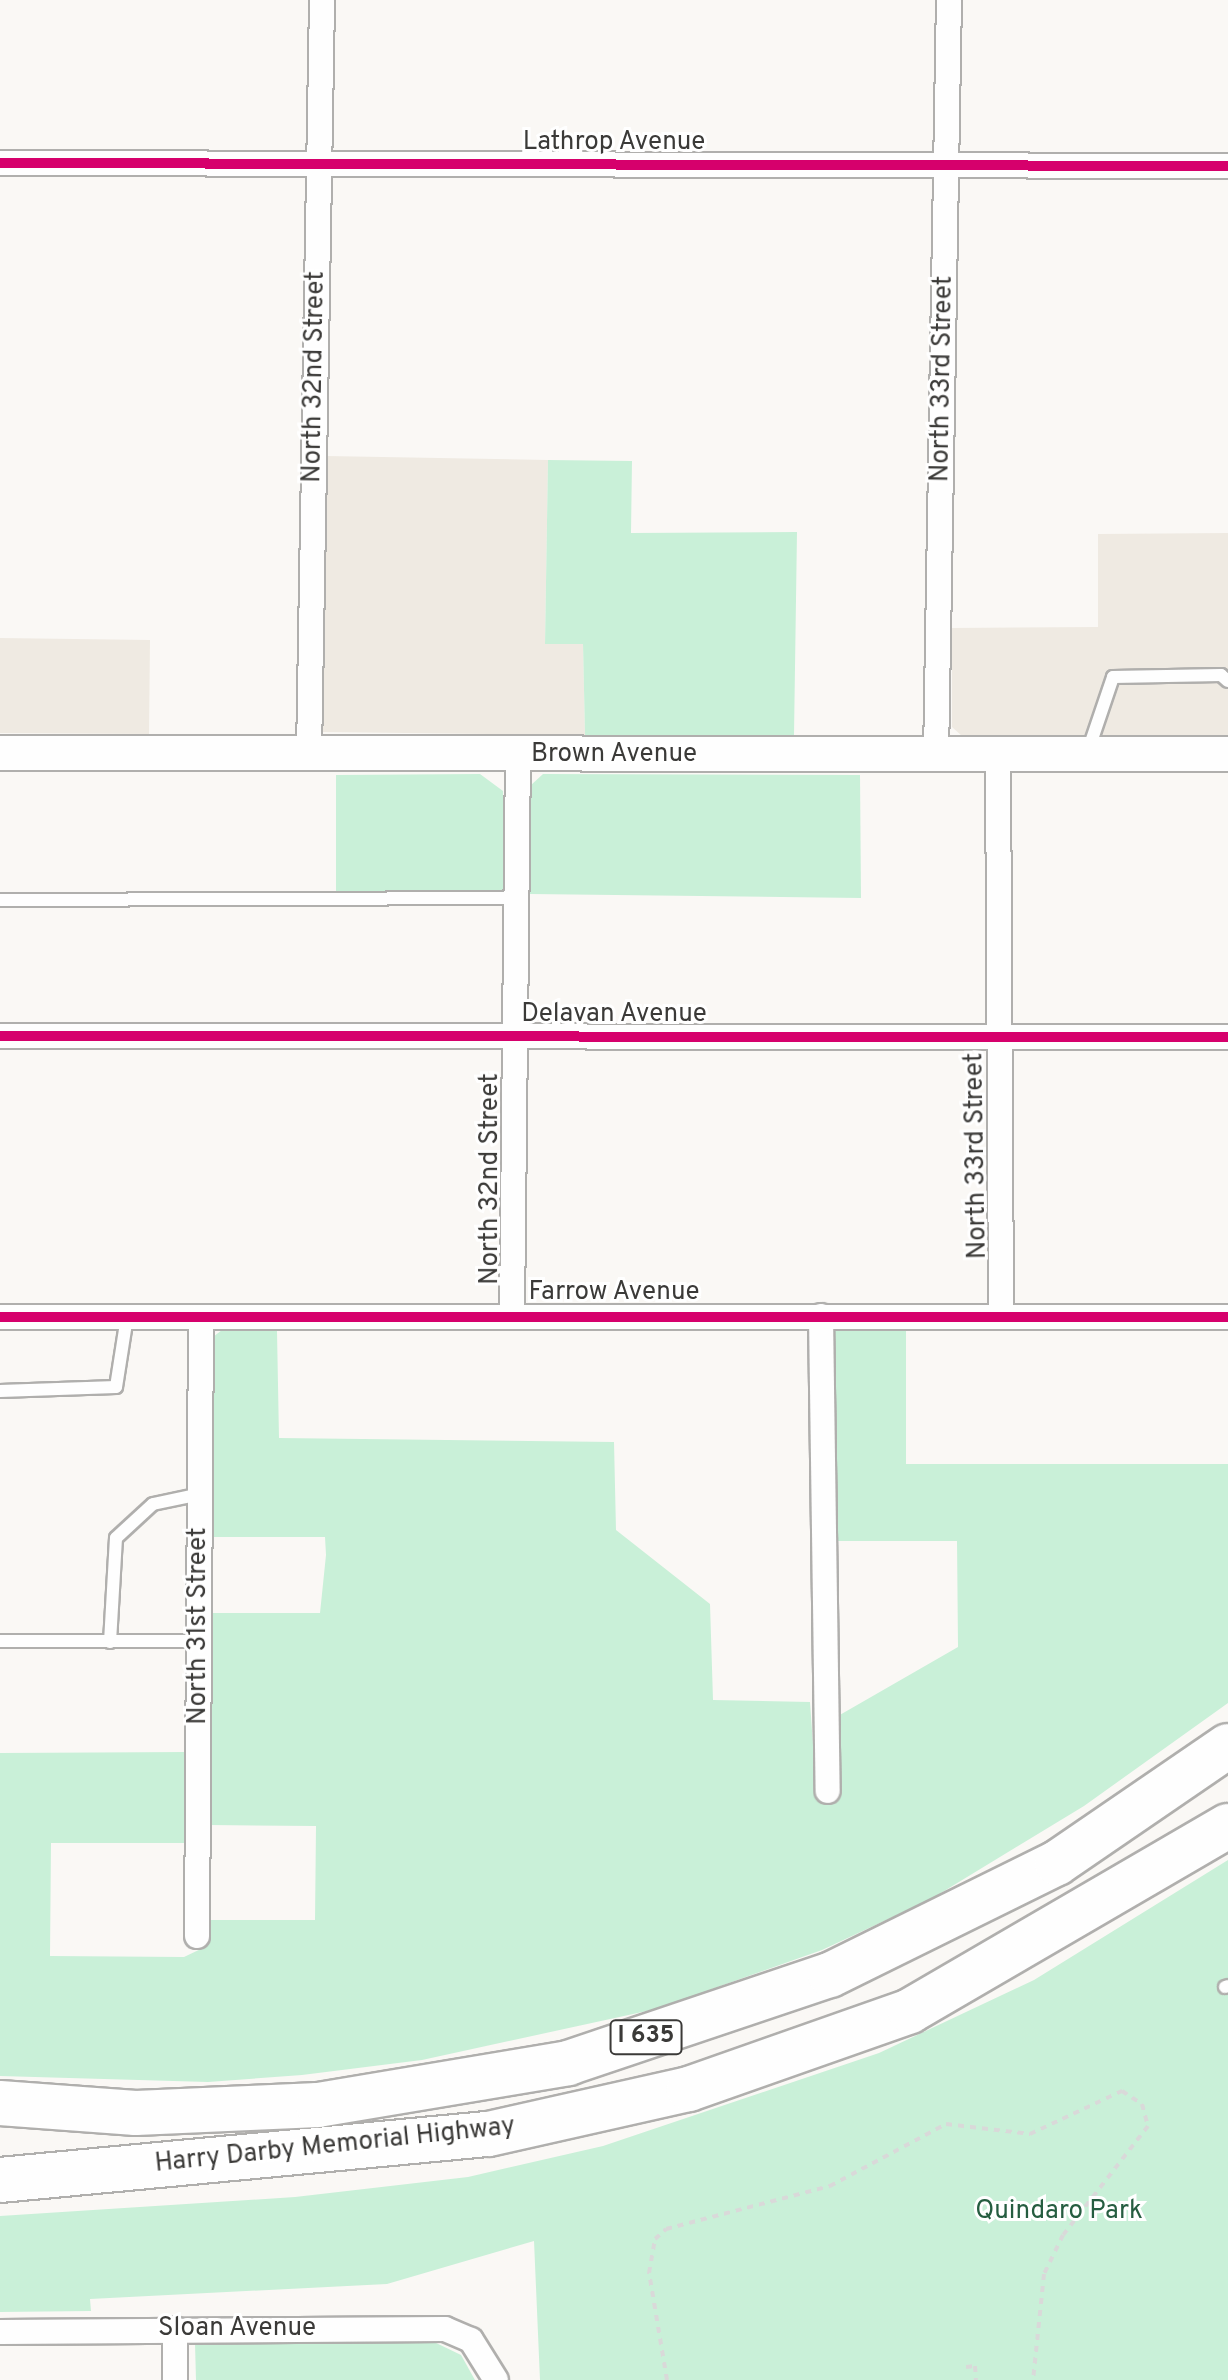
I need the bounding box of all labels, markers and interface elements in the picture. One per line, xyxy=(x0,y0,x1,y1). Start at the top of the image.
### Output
street label: Lathrop Avenue xyxy=(522,127,706,159)
street label: North 32nd Street xyxy=(298,271,332,483)
street label: North 33rd Street xyxy=(926,275,960,483)
street label: Brown Avenue xyxy=(530,739,698,771)
street label: Delavan Avenue xyxy=(521,999,707,1031)
street label: North 33rd Street xyxy=(960,1052,994,1260)
street label: North 32nd Street xyxy=(475,1073,507,1285)
street label: Farrow Avenue xyxy=(528,1277,700,1309)
street label: North 31st Street xyxy=(183,1527,215,1725)
road number: I 635 xyxy=(608,2017,684,2057)
street label: Harry Darby Memorial Highway xyxy=(153,2112,517,2180)
park label: Quindaro Park xyxy=(975,2196,1143,2228)
street label: Sloan Avenue xyxy=(158,2313,316,2345)

